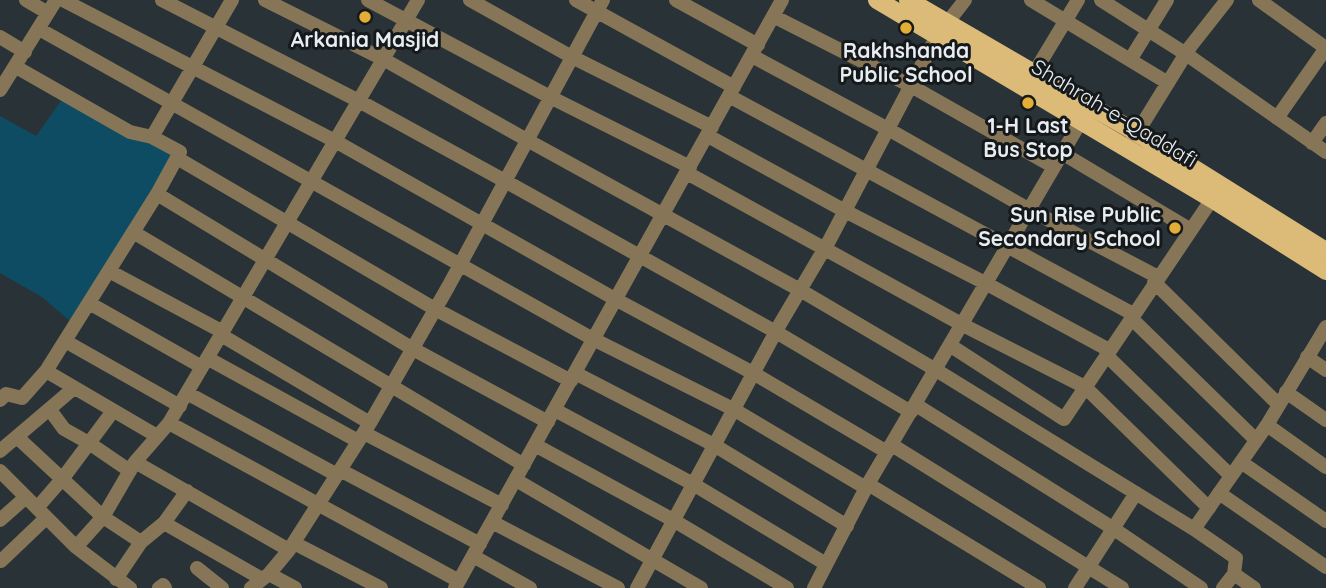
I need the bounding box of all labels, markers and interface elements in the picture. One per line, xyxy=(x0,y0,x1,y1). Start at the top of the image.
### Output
marker: Arkania Masjid xyxy=(357,9,373,25)
marker: Rakhshanda Public School xyxy=(898,20,914,36)
place label: Arkania Masjid xyxy=(291,28,439,54)
place label: Rakhshanda Public School xyxy=(839,39,973,89)
street label: Shahrah-e-Qaddafi xyxy=(1027,55,1201,173)
marker: 1-H Last Bus Stop xyxy=(1020,95,1036,111)
place label: 1-H Last Bus Stop xyxy=(983,114,1073,164)
place label: Sun Rise Public Secondary School xyxy=(978,203,1161,253)
marker: Sun Rise Public Secondary School xyxy=(1167,220,1183,236)

